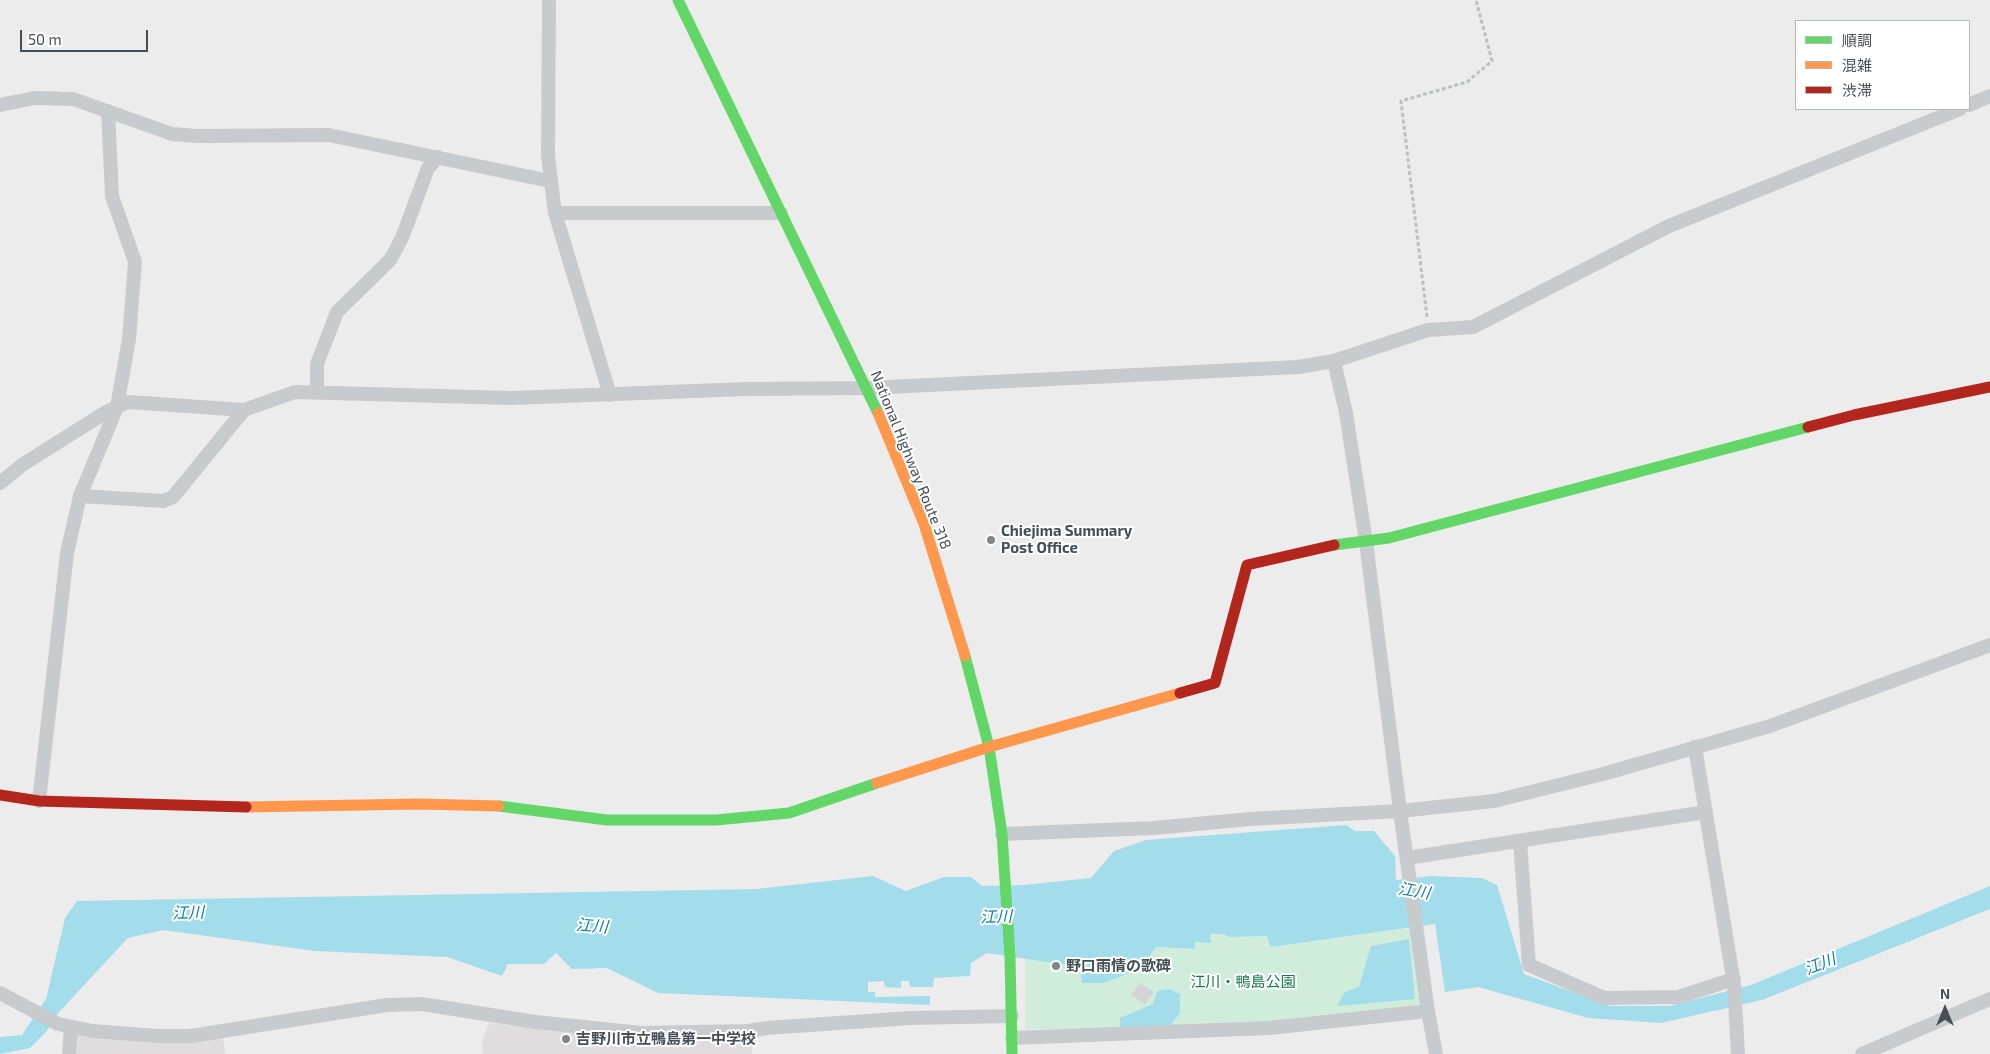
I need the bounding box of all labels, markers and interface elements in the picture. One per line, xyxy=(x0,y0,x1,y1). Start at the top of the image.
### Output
scale bar xyxy=(22,20,150,52)
legend xyxy=(1795,20,1970,110)
text: 50 m xyxy=(28,30,62,48)
text: 順調 xyxy=(1842,31,1872,49)
text: 混雑 xyxy=(1842,56,1872,74)
text: 渋滞 xyxy=(1842,81,1872,99)
street label: National Highway Route 318 xyxy=(867,368,955,552)
place label: Chiejima Summary Post Office xyxy=(1001,522,1132,557)
marker: Chiejima Summary Post Office xyxy=(985,534,997,546)
water label: 江川 xyxy=(1397,879,1431,903)
water label: 江川 xyxy=(172,903,204,923)
water label: 江川 xyxy=(980,907,1012,927)
water label: 江川 xyxy=(575,915,609,937)
water label: 江川 xyxy=(1802,949,1838,979)
place label: 野口雨情の歌碑 xyxy=(1066,957,1171,975)
marker: 野口雨情の歌碑 xyxy=(1050,960,1062,972)
park label: 江川・鴨島公園 xyxy=(1191,973,1295,991)
north arrow xyxy=(1920,984,1970,1034)
text: N xyxy=(1940,985,1950,1002)
place label: 吉野川市立鴨島第一中学校 xyxy=(576,1030,756,1048)
marker: 吉野川市立鴨島第一中学校 xyxy=(560,1033,572,1045)

